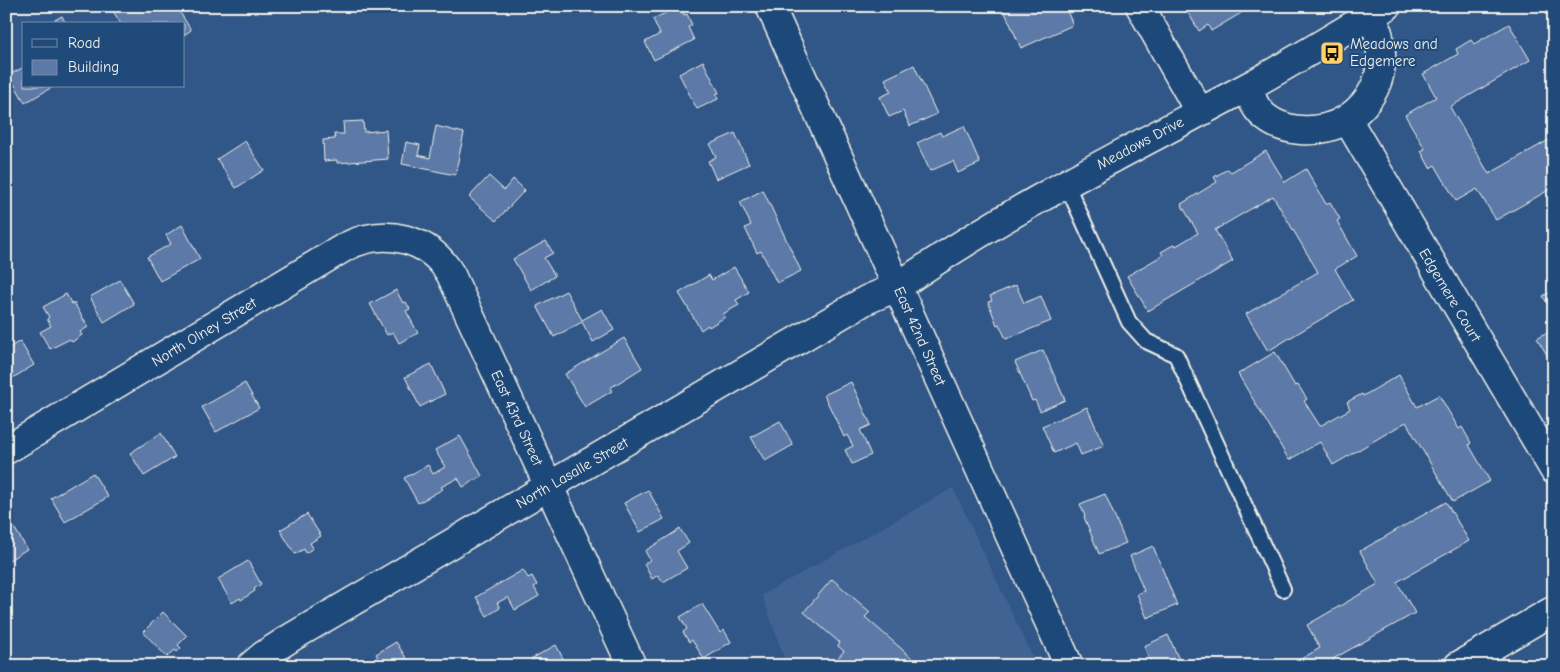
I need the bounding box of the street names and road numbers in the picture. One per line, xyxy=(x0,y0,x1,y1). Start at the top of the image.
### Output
street label: Meadows Drive xyxy=(1093,112,1187,174)
street label: Edgemere Court xyxy=(1415,245,1485,346)
street label: East 42nd Street xyxy=(890,284,950,389)
street label: North Olney Street xyxy=(148,293,260,370)
street label: East 43rd Street xyxy=(487,367,547,469)
street label: North Lasalle Street xyxy=(513,433,632,512)

